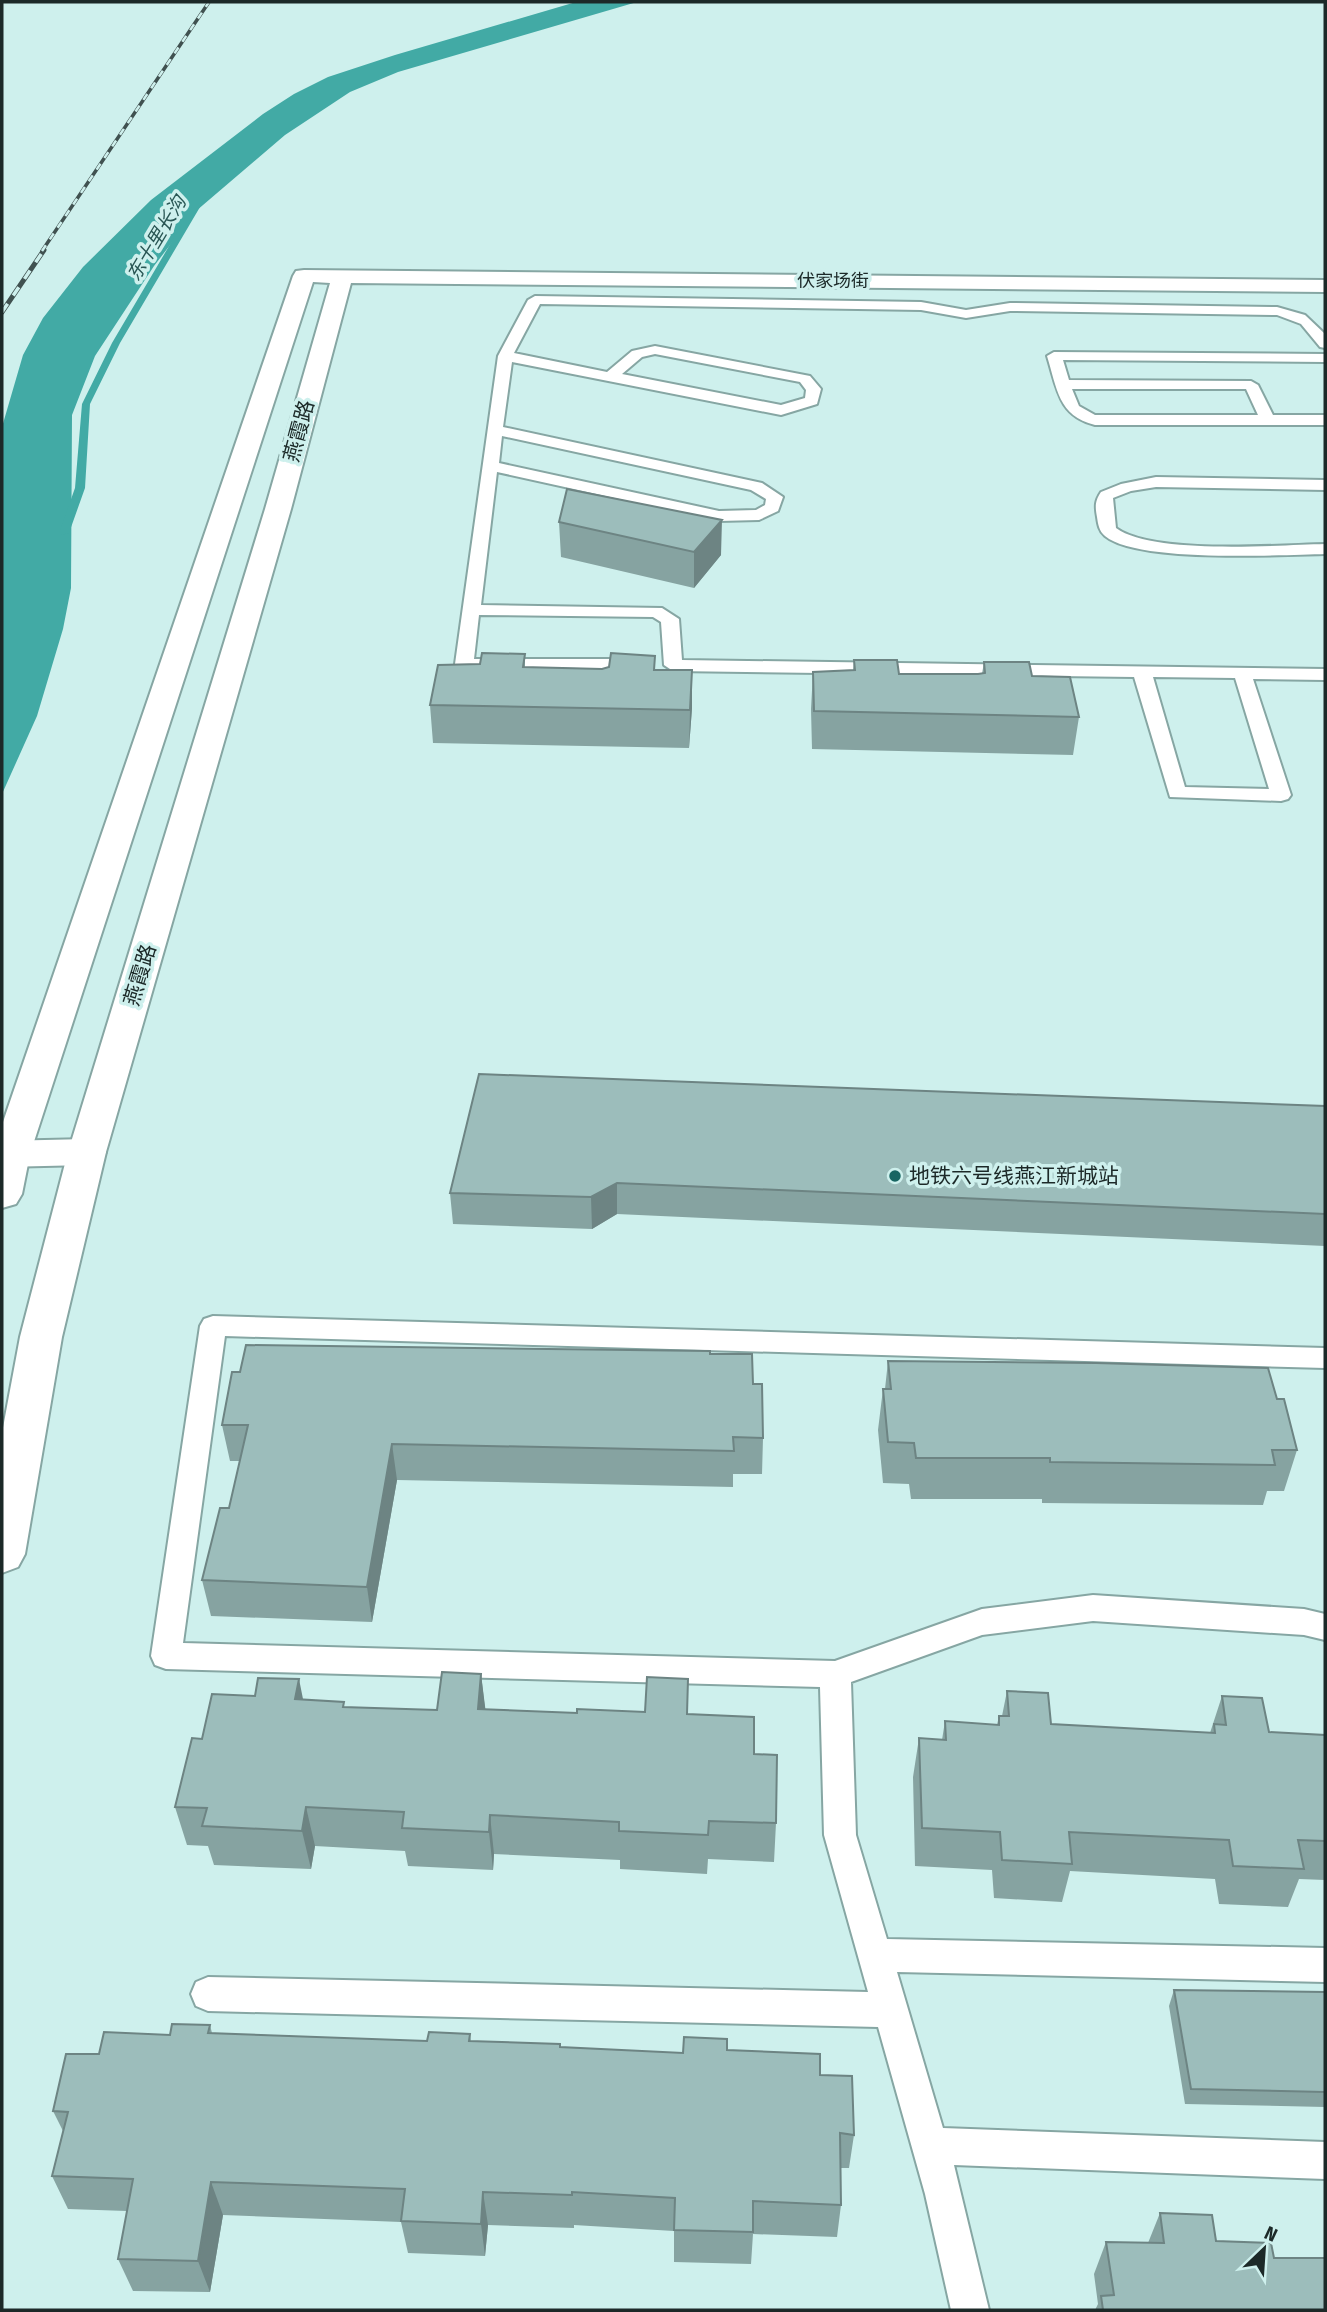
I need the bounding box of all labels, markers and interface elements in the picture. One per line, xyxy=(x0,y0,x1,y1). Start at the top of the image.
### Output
water label: 东十里长沟 xyxy=(122,190,192,285)
street label: 伏家场街 xyxy=(797,270,869,292)
street label: 燕霞路 xyxy=(278,397,320,465)
street label: 燕霞路 xyxy=(118,941,162,1009)
place label: 地铁六号线燕江新城站 xyxy=(909,1163,1119,1189)
marker: 地铁六号线燕江新城站 xyxy=(887,1168,903,1184)
north arrow xyxy=(1229,2214,1299,2284)
text: N xyxy=(1261,2221,1281,2247)

